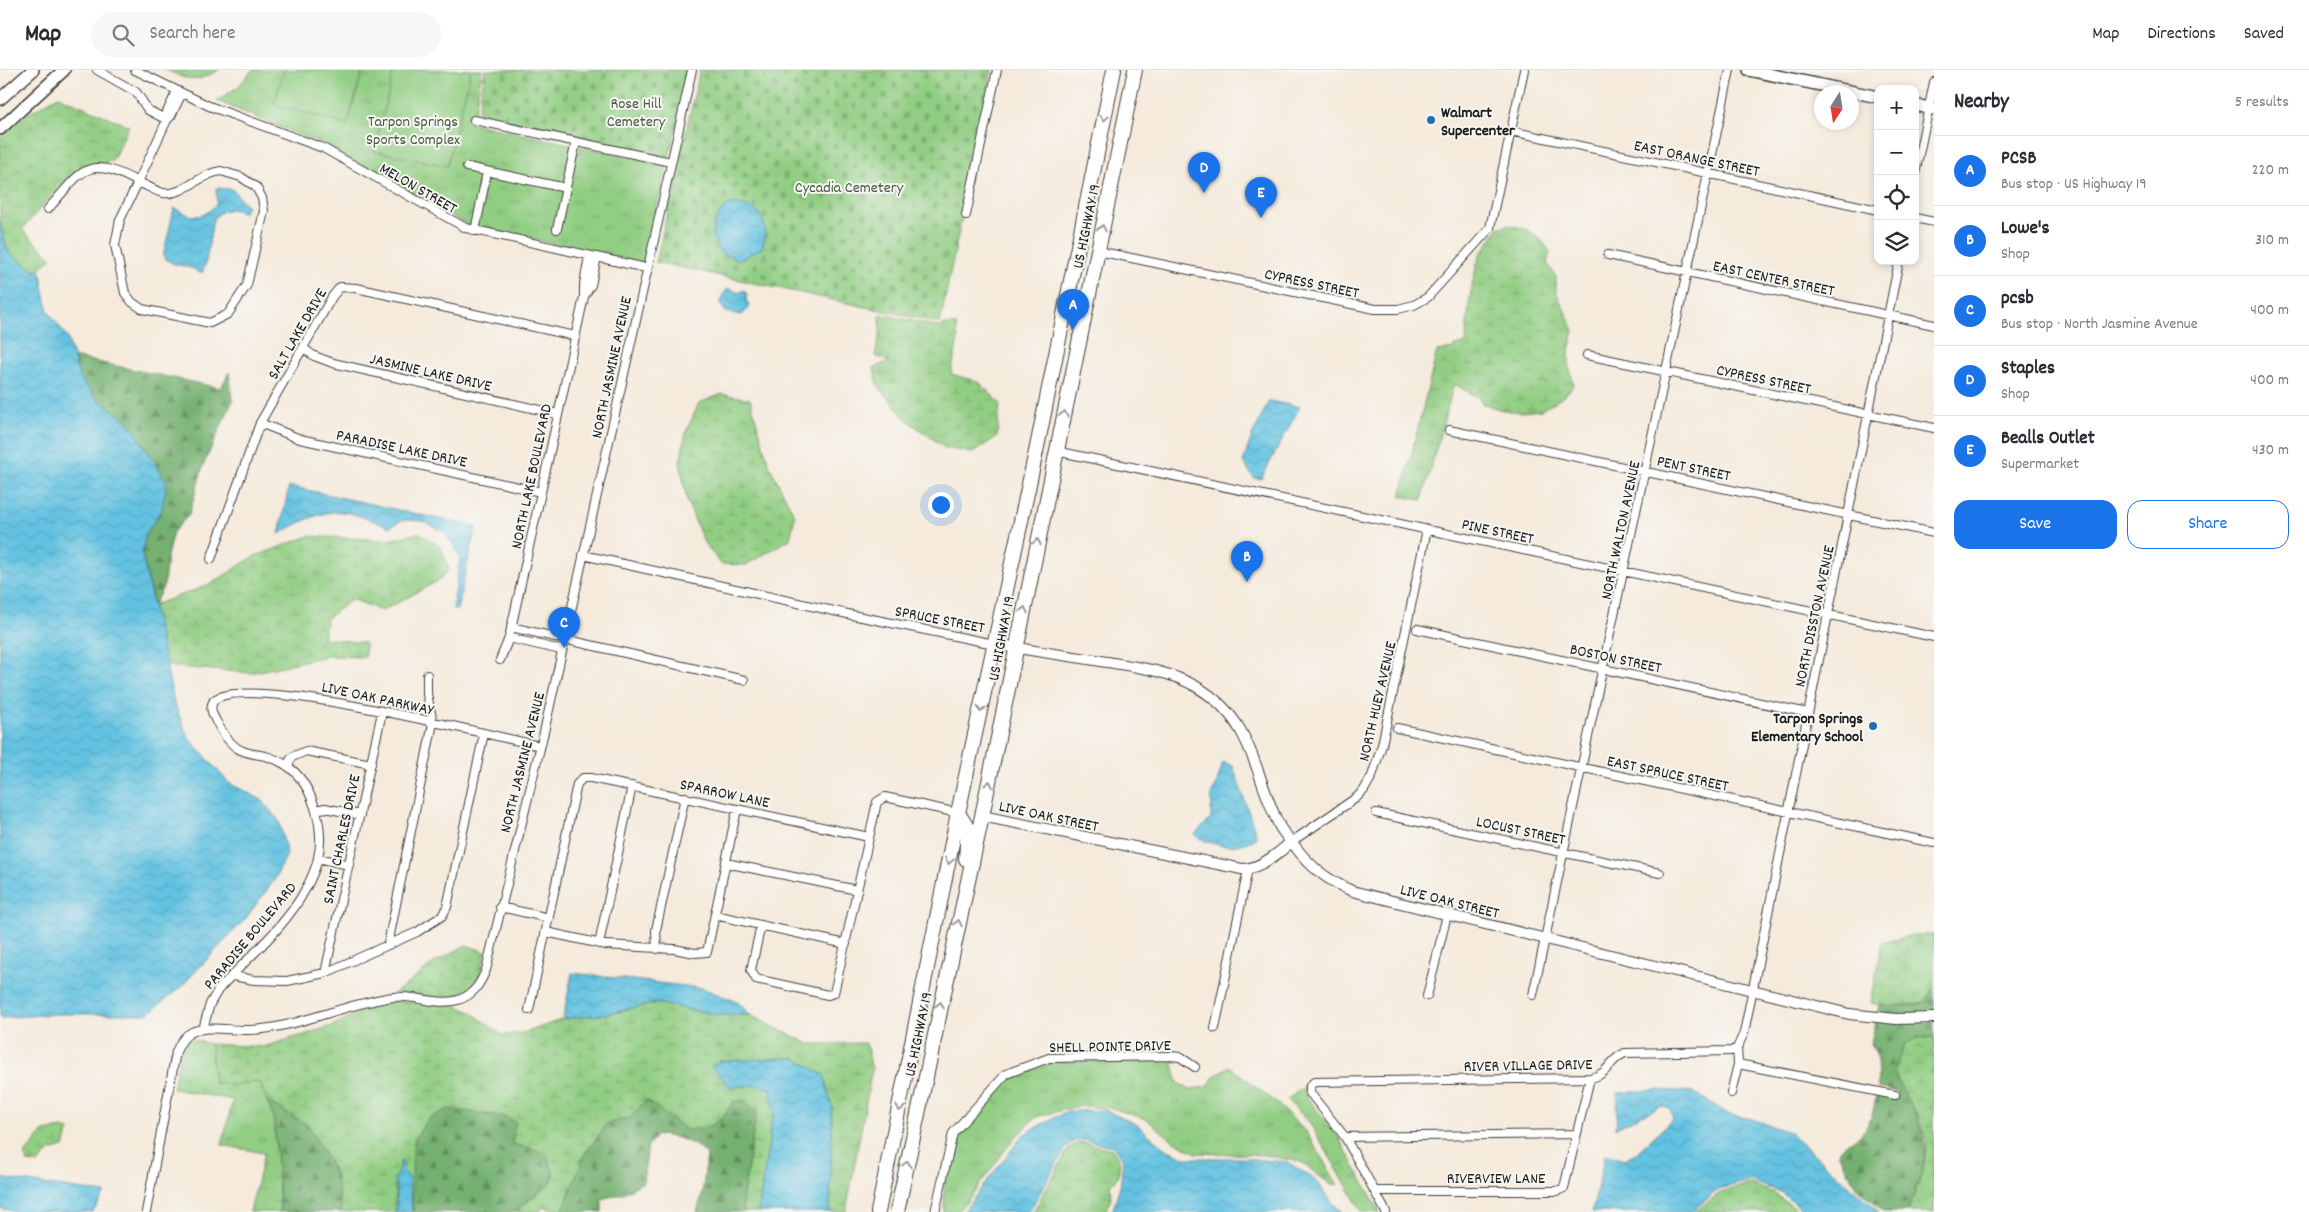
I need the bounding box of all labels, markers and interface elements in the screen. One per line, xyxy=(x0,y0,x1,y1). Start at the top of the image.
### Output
search box xyxy=(91,12,441,57)
text: Map xyxy=(25,18,61,52)
icon: search xyxy=(109,21,137,49)
text: Search here xyxy=(149,21,235,48)
text: Map xyxy=(2092,22,2119,47)
text: Directions xyxy=(2147,22,2216,47)
text: Saved xyxy=(2244,22,2284,47)
north arrow xyxy=(1814,85,1859,130)
map controls xyxy=(1874,85,1919,265)
button: + xyxy=(1874,85,1919,130)
text: Nearby xyxy=(1954,88,2009,118)
text: 5 results xyxy=(2235,91,2289,114)
park label: Rose Hill Cemetery xyxy=(607,93,666,134)
place label: Walmart Supercenter xyxy=(1441,102,1516,143)
park label: Tarpon Springs Sports Complex xyxy=(366,111,460,152)
one-way arrow xyxy=(1099,113,1110,122)
marker: Walmart Supercenter xyxy=(1425,114,1437,126)
button: − xyxy=(1874,130,1919,175)
street label: EAST ORANGE STREET xyxy=(1632,135,1762,184)
text: PCSB xyxy=(2001,146,2036,173)
pin: D xyxy=(1188,152,1220,193)
street label: MELON STREET xyxy=(375,158,461,221)
text: A xyxy=(1966,159,1974,182)
text: 220 m xyxy=(2252,159,2289,182)
text: Bus stop · US Highway 19 xyxy=(2001,173,2147,196)
button: locate xyxy=(1874,175,1919,220)
park label: Cycadia Cemetery xyxy=(795,177,904,200)
pin: E xyxy=(1245,177,1277,218)
street label: US HIGHWAY 19 xyxy=(1067,182,1108,271)
text: Lowe's xyxy=(2001,216,2050,243)
button: layers xyxy=(1874,220,1919,265)
one-way arrow xyxy=(1097,223,1107,232)
text: B xyxy=(1966,229,1974,252)
text: 310 m xyxy=(2255,229,2289,252)
text: Shop xyxy=(2001,243,2030,266)
street label: EAST CENTER STREET xyxy=(1711,255,1837,304)
street label: CYPRESS STREET xyxy=(1262,263,1361,306)
street label: SALT LAKE DRIVE xyxy=(263,284,334,384)
text: pcsb xyxy=(2001,286,2034,313)
pin: A xyxy=(1057,289,1089,330)
street label: NORTH JASMINE AVENUE xyxy=(586,294,639,441)
text: C xyxy=(1966,299,1974,322)
text: 400 m xyxy=(2250,299,2289,322)
text: Bus stop · North Jasmine Avenue xyxy=(2001,313,2198,336)
street label: JASMINE LAKE DRIVE xyxy=(367,348,494,399)
text: Staples xyxy=(2001,356,2055,383)
street label: CYPRESS STREET xyxy=(1714,359,1813,402)
text: D xyxy=(1966,369,1974,392)
text: 400 m xyxy=(2250,369,2289,392)
text: Shop xyxy=(2001,383,2030,406)
street label: NORTH LAKE BOULEVARD xyxy=(506,402,559,551)
one-way arrow xyxy=(1058,409,1068,418)
street label: PARADISE LAKE DRIVE xyxy=(334,424,470,475)
text: Bealls Outlet xyxy=(2001,426,2095,453)
text: E xyxy=(1966,439,1974,462)
text: 430 m xyxy=(2252,439,2289,462)
street label: PENT STREET xyxy=(1655,450,1733,489)
text: Supermarket xyxy=(2001,453,2079,476)
street label: NORTH WALTON AVENUE xyxy=(1596,458,1648,602)
your location xyxy=(928,492,954,518)
button: Save xyxy=(1954,500,2117,549)
button: Share xyxy=(2127,500,2289,549)
street label: PINE STREET xyxy=(1459,514,1536,551)
one-way arrow xyxy=(1032,538,1042,547)
pin: B xyxy=(1231,541,1263,582)
street label: NORTH DISSTON AVENUE xyxy=(1789,543,1842,689)
street label: US HIGHWAY 19 xyxy=(983,594,1022,683)
street label: SPRUCE STREET xyxy=(893,600,987,641)
one-way arrow xyxy=(1018,605,1029,614)
pin: C xyxy=(548,607,580,648)
street label: NORTH HUEY AVENUE xyxy=(1353,639,1404,764)
street label: BOSTON STREET xyxy=(1568,639,1664,681)
street label: LIVE OAK PARKWAY xyxy=(319,676,437,723)
street label: NORTH JASMINE AVENUE xyxy=(495,689,552,835)
one-way arrow xyxy=(976,704,987,713)
place label: Tarpon Springs Elementary School xyxy=(1751,708,1863,749)
marker: Tarpon Springs Elementary School xyxy=(1867,720,1879,732)
street label: EAST SPRUCE STREET xyxy=(1604,750,1731,799)
street label: SAINT CHARLES DRIVE xyxy=(317,772,368,906)
street label: SPARROW LANE xyxy=(678,774,772,815)
one-way arrow xyxy=(983,779,993,788)
street label: LIVE OAK STREET xyxy=(997,796,1101,839)
street label: LOCUST STREET xyxy=(1474,811,1568,852)
one-way arrow xyxy=(945,856,955,865)
street label: PARADISE BOULEVARD xyxy=(199,878,303,996)
street label: LIVE OAK STREET xyxy=(1397,879,1502,926)
one-way arrow xyxy=(952,919,963,928)
street label: US HIGHWAY 19 xyxy=(899,990,940,1079)
one-way arrow xyxy=(935,1001,945,1010)
street label: SHELL POINTE DRIVE xyxy=(1049,1035,1172,1060)
street label: RIVER VILLAGE DRIVE xyxy=(1464,1054,1593,1079)
one-way arrow xyxy=(895,1104,906,1113)
one-way arrow xyxy=(902,1160,912,1169)
street label: RIVERVIEW LANE xyxy=(1447,1168,1546,1191)

